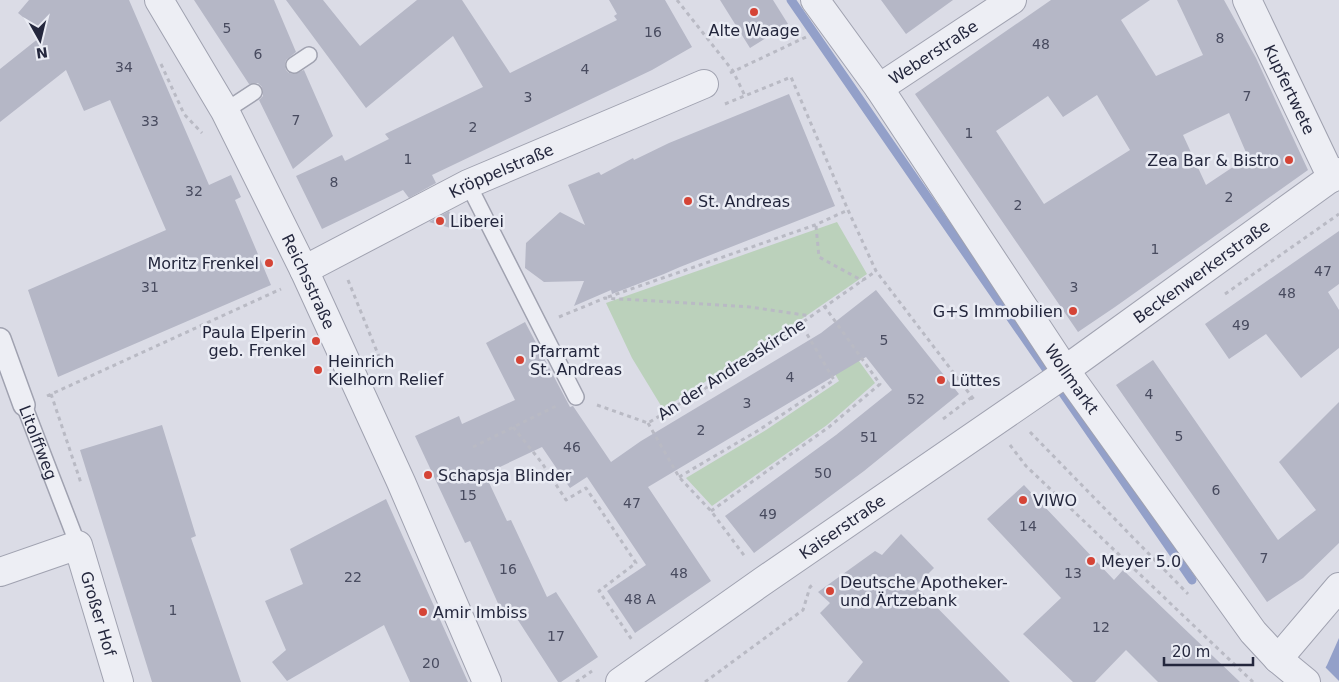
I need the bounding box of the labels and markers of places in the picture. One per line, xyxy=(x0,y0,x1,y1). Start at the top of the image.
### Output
marker: Alte Waage xyxy=(748,6,760,18)
place label: Alte Waage xyxy=(709,21,800,40)
place label: Zea Bar & Bistro xyxy=(1147,151,1279,170)
marker: Zea Bar & Bistro xyxy=(1283,154,1295,166)
place label: St. Andreas xyxy=(698,192,790,211)
marker: St. Andreas xyxy=(682,195,694,207)
place label: Liberei xyxy=(450,212,504,231)
marker: Liberei xyxy=(434,215,446,227)
place label: Moritz Frenkel xyxy=(147,254,259,273)
marker: Moritz Frenkel xyxy=(263,257,275,269)
place label: G+S Immobilien xyxy=(933,302,1063,321)
marker: G+S Immobilien xyxy=(1067,305,1079,317)
place label: Paula Elperin geb. Frenkel xyxy=(202,323,306,360)
marker: Paula Elperin geb. Frenkel xyxy=(310,335,322,347)
place label: Pfarramt St. Andreas xyxy=(530,342,622,379)
place label: Heinrich Kielhorn Relief xyxy=(328,352,444,389)
marker: Pfarramt St. Andreas xyxy=(514,354,526,366)
marker: Heinrich Kielhorn Relief xyxy=(312,364,324,376)
place label: Lüttes xyxy=(951,371,1001,390)
marker: Lüttes xyxy=(935,374,947,386)
place label: Schapsja Blinder xyxy=(438,466,572,485)
marker: Schapsja Blinder xyxy=(422,469,434,481)
place label: VIWO xyxy=(1033,491,1077,510)
marker: VIWO xyxy=(1017,494,1029,506)
place label: Meyer 5.0 xyxy=(1101,552,1181,571)
marker: Meyer 5.0 xyxy=(1085,555,1097,567)
place label: Deutsche Apotheker- und Ärtzebank xyxy=(840,573,1008,610)
marker: Deutsche Apotheker- und Ärtzebank xyxy=(824,585,836,597)
place label: Amir Imbiss xyxy=(433,603,527,622)
marker: Amir Imbiss xyxy=(417,606,429,618)

